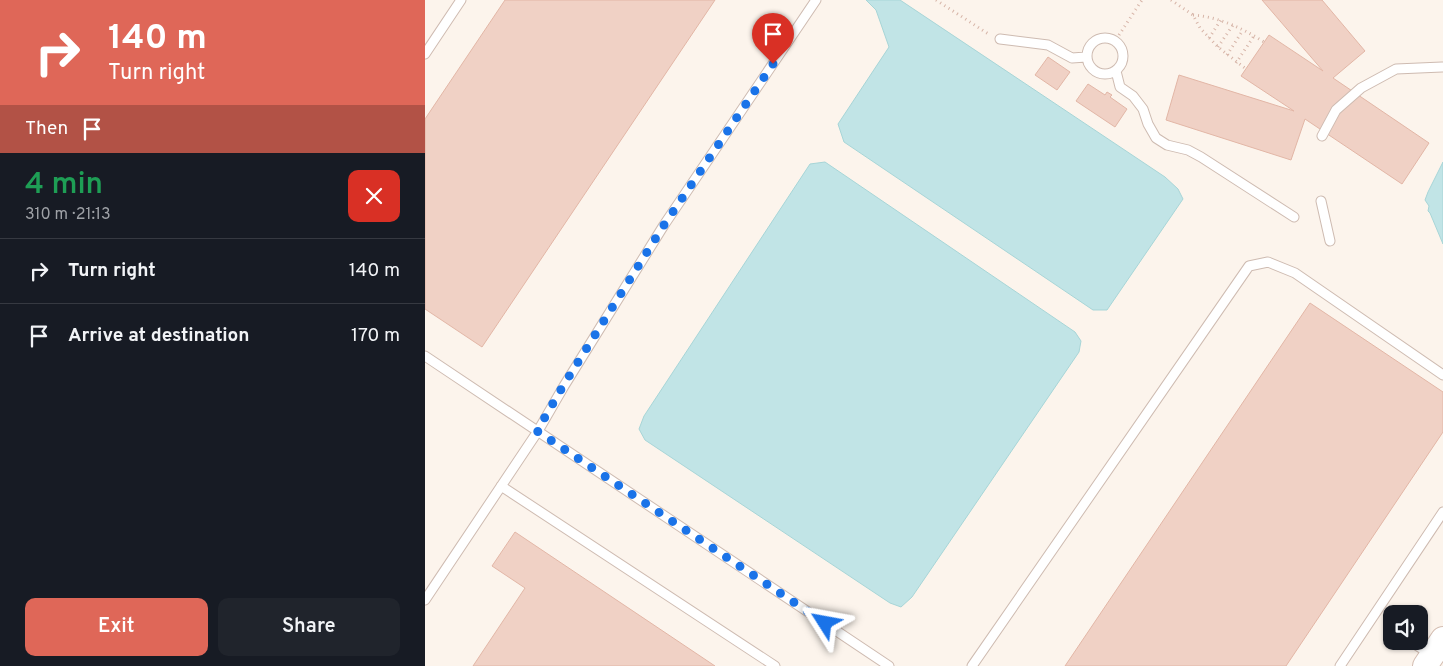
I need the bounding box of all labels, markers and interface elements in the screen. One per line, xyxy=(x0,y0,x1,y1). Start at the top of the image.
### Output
pin xyxy=(752,13,794,64)
text: 140 m xyxy=(108,17,207,61)
icon: right xyxy=(25,20,90,85)
icon: arrive xyxy=(759,20,787,48)
text: Turn right xyxy=(108,60,205,87)
icon: arrive xyxy=(78,115,106,143)
text: Then xyxy=(25,117,68,141)
text: 4 min xyxy=(25,167,103,204)
button: close xyxy=(348,170,400,222)
text: 310 m · 21:13 xyxy=(25,205,111,225)
icon: right xyxy=(25,257,53,285)
text: Turn right xyxy=(68,259,156,283)
text: 140 m xyxy=(349,259,400,283)
icon: arrive xyxy=(25,322,53,350)
text: Arrive at destination xyxy=(68,324,249,348)
text: 170 m xyxy=(351,324,400,348)
position arrow xyxy=(798,596,850,648)
button: Exit xyxy=(25,598,208,656)
button: Share xyxy=(218,598,400,656)
map controls xyxy=(1383,605,1428,650)
button: sound xyxy=(1383,605,1428,650)

